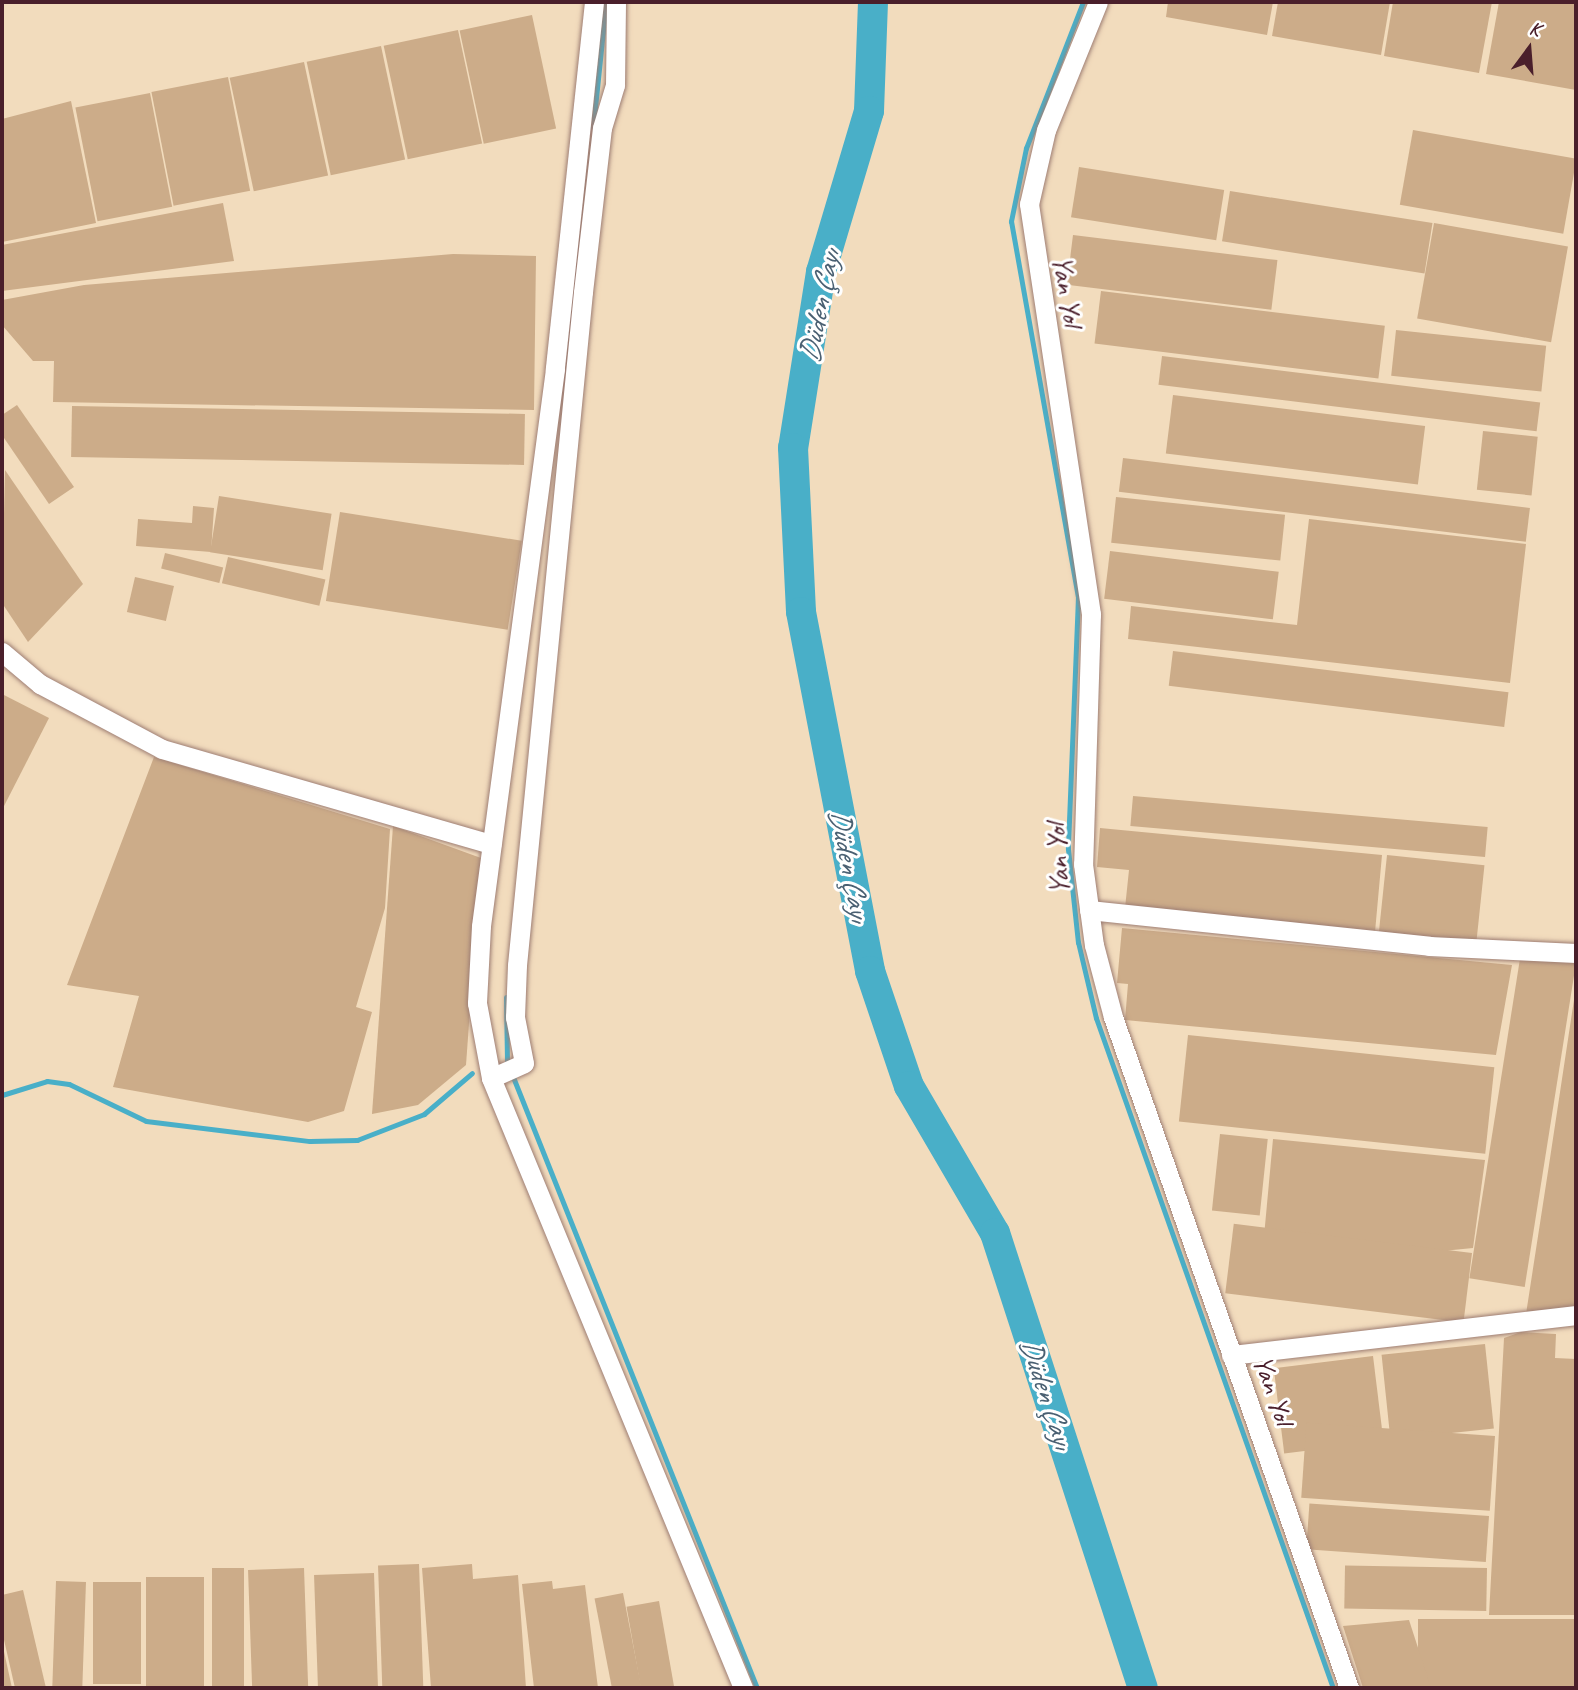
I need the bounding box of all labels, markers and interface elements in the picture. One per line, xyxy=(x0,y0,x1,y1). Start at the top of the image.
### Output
north arrow xyxy=(1494,14,1564,84)
text: K xyxy=(1527,16,1543,42)
water label: Düden Çayı xyxy=(790,247,848,365)
street label: Yan Yol xyxy=(1045,253,1089,329)
water label: Düden Çayı xyxy=(821,806,879,924)
street label: Yan Yol xyxy=(1039,823,1077,895)
water label: Düden Çayı xyxy=(1012,1333,1082,1453)
street label: Yan Yol xyxy=(1246,1351,1300,1429)

